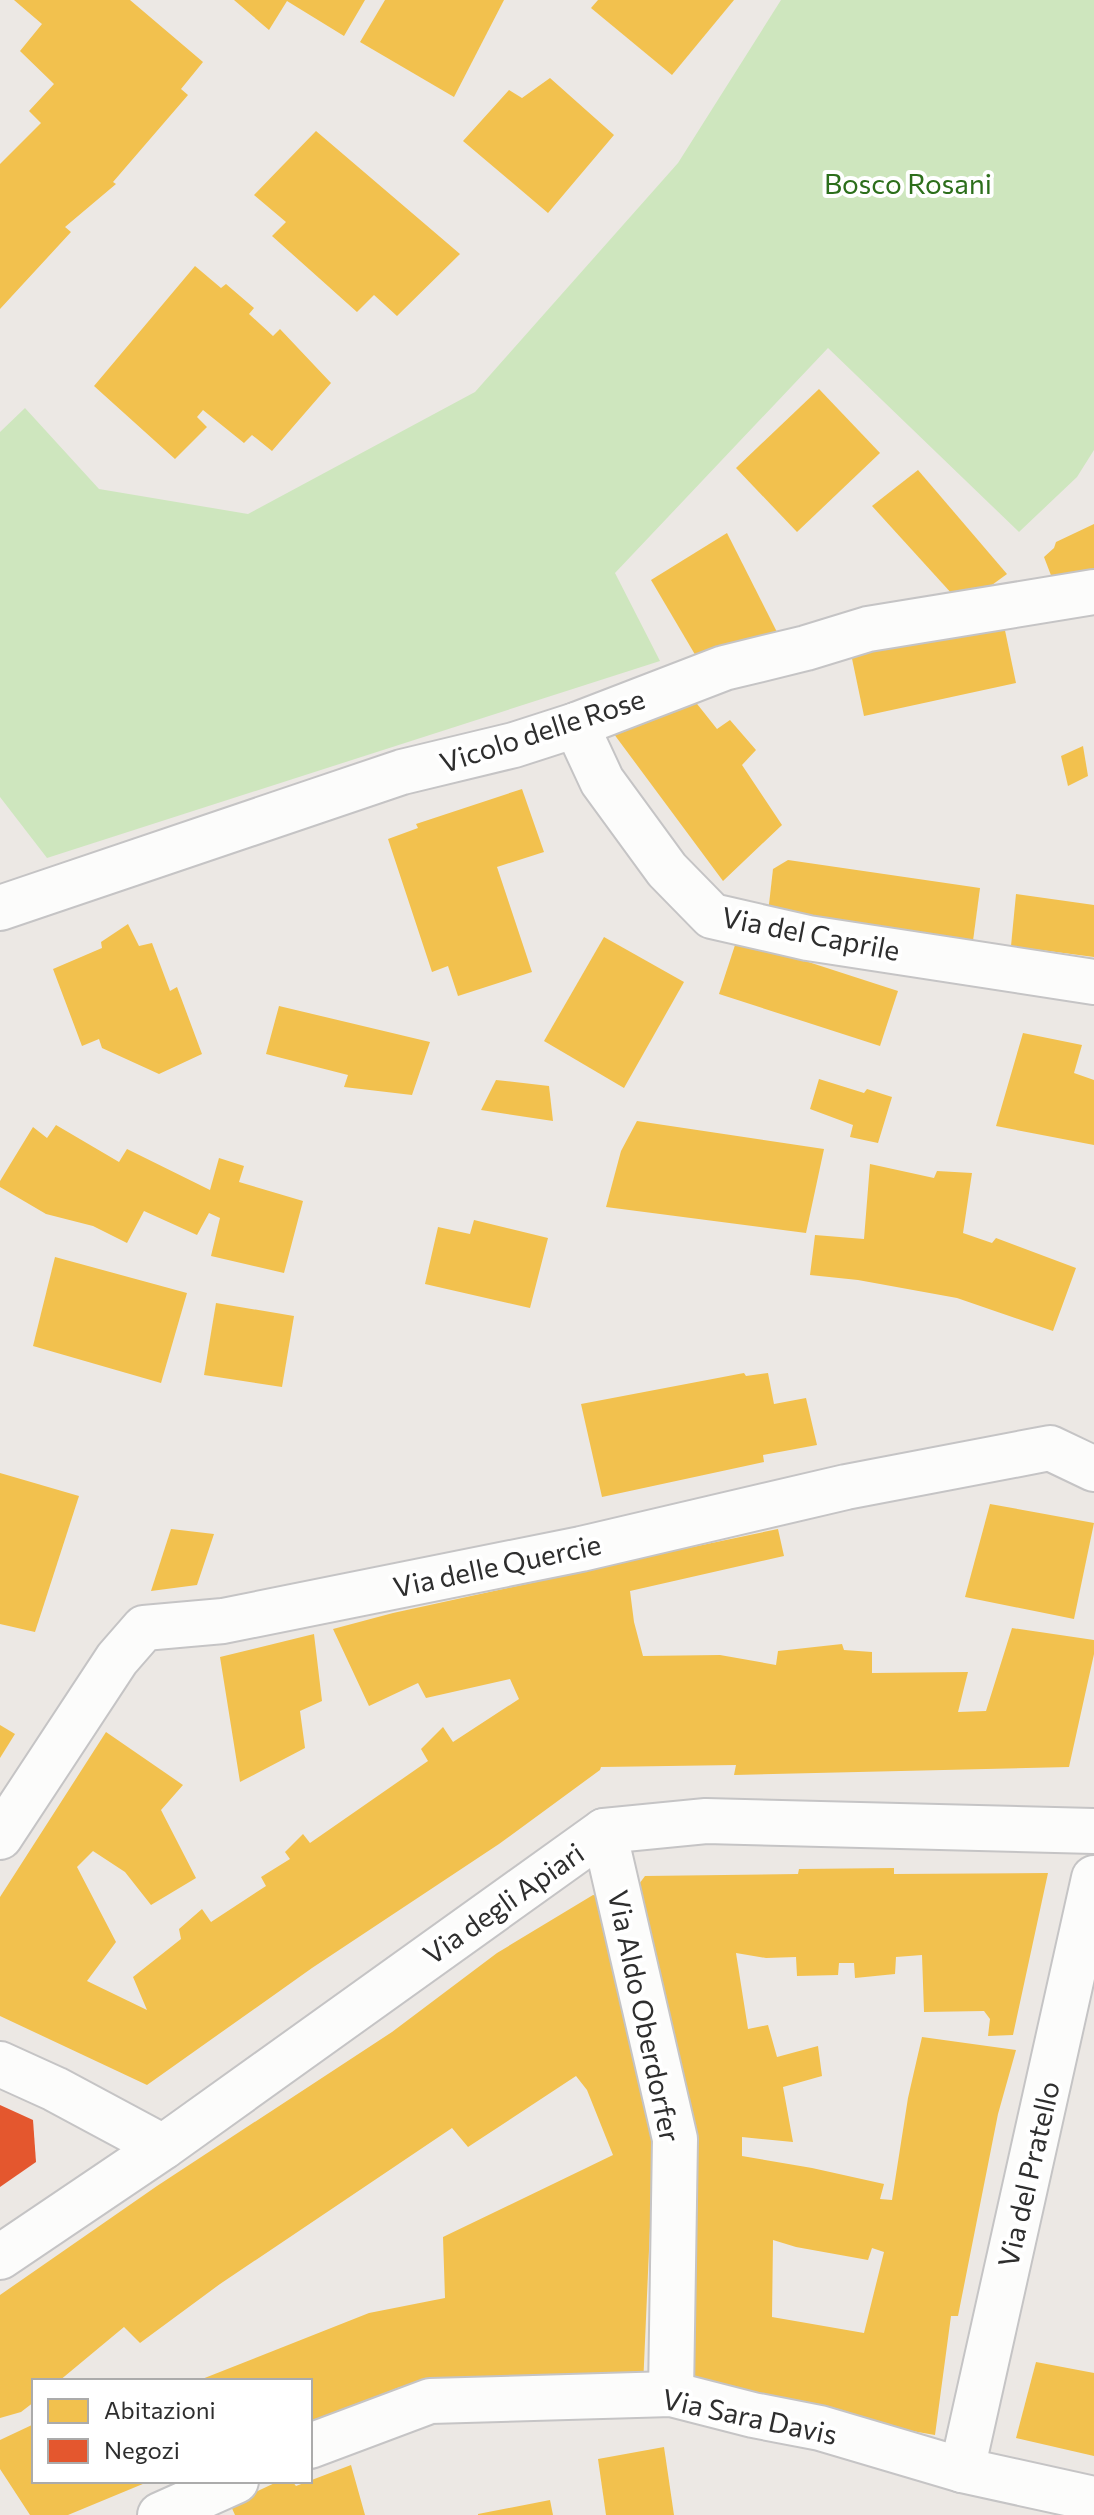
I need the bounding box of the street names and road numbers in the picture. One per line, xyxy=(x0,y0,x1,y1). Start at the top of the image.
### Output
street label: Vicolo delle Rose xyxy=(435,681,649,779)
street label: Via del Caprile xyxy=(719,899,903,967)
street label: Via delle Quercie xyxy=(390,1526,604,1604)
street label: Via degli Apiari xyxy=(416,1835,590,1971)
street label: Via Aldo Oberdorfer xyxy=(602,1887,688,2145)
street label: Via del Pratello xyxy=(990,2078,1066,2270)
street label: Via Sara Davis xyxy=(660,2381,840,2451)

